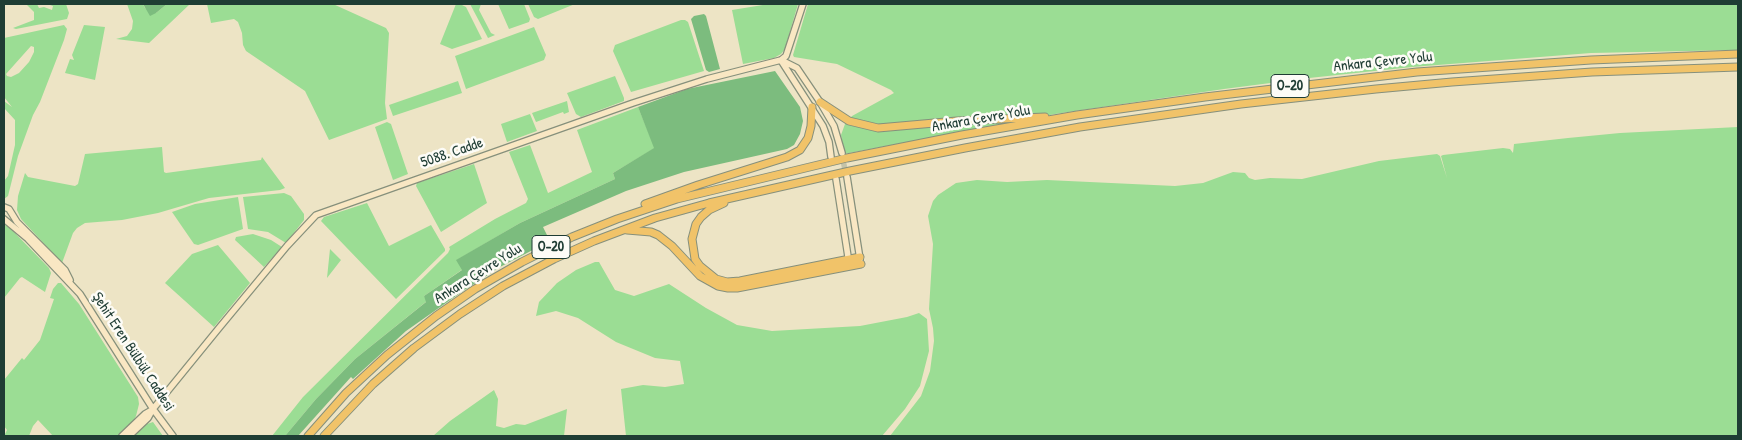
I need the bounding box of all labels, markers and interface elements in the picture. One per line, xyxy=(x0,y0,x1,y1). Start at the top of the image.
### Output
street label: Ankara Çevre Yolu xyxy=(1333,48,1433,76)
road number: O-20 xyxy=(1271,74,1309,98)
street label: Ankara Çevre Yolu xyxy=(931,102,1031,136)
street label: 5088. Cadde xyxy=(419,134,485,172)
road number: O-20 xyxy=(532,236,570,258)
street label: Ankara Çevre Yolu xyxy=(431,240,525,308)
street label: Şehit Eren Bülbül Caddesi xyxy=(88,289,178,415)

